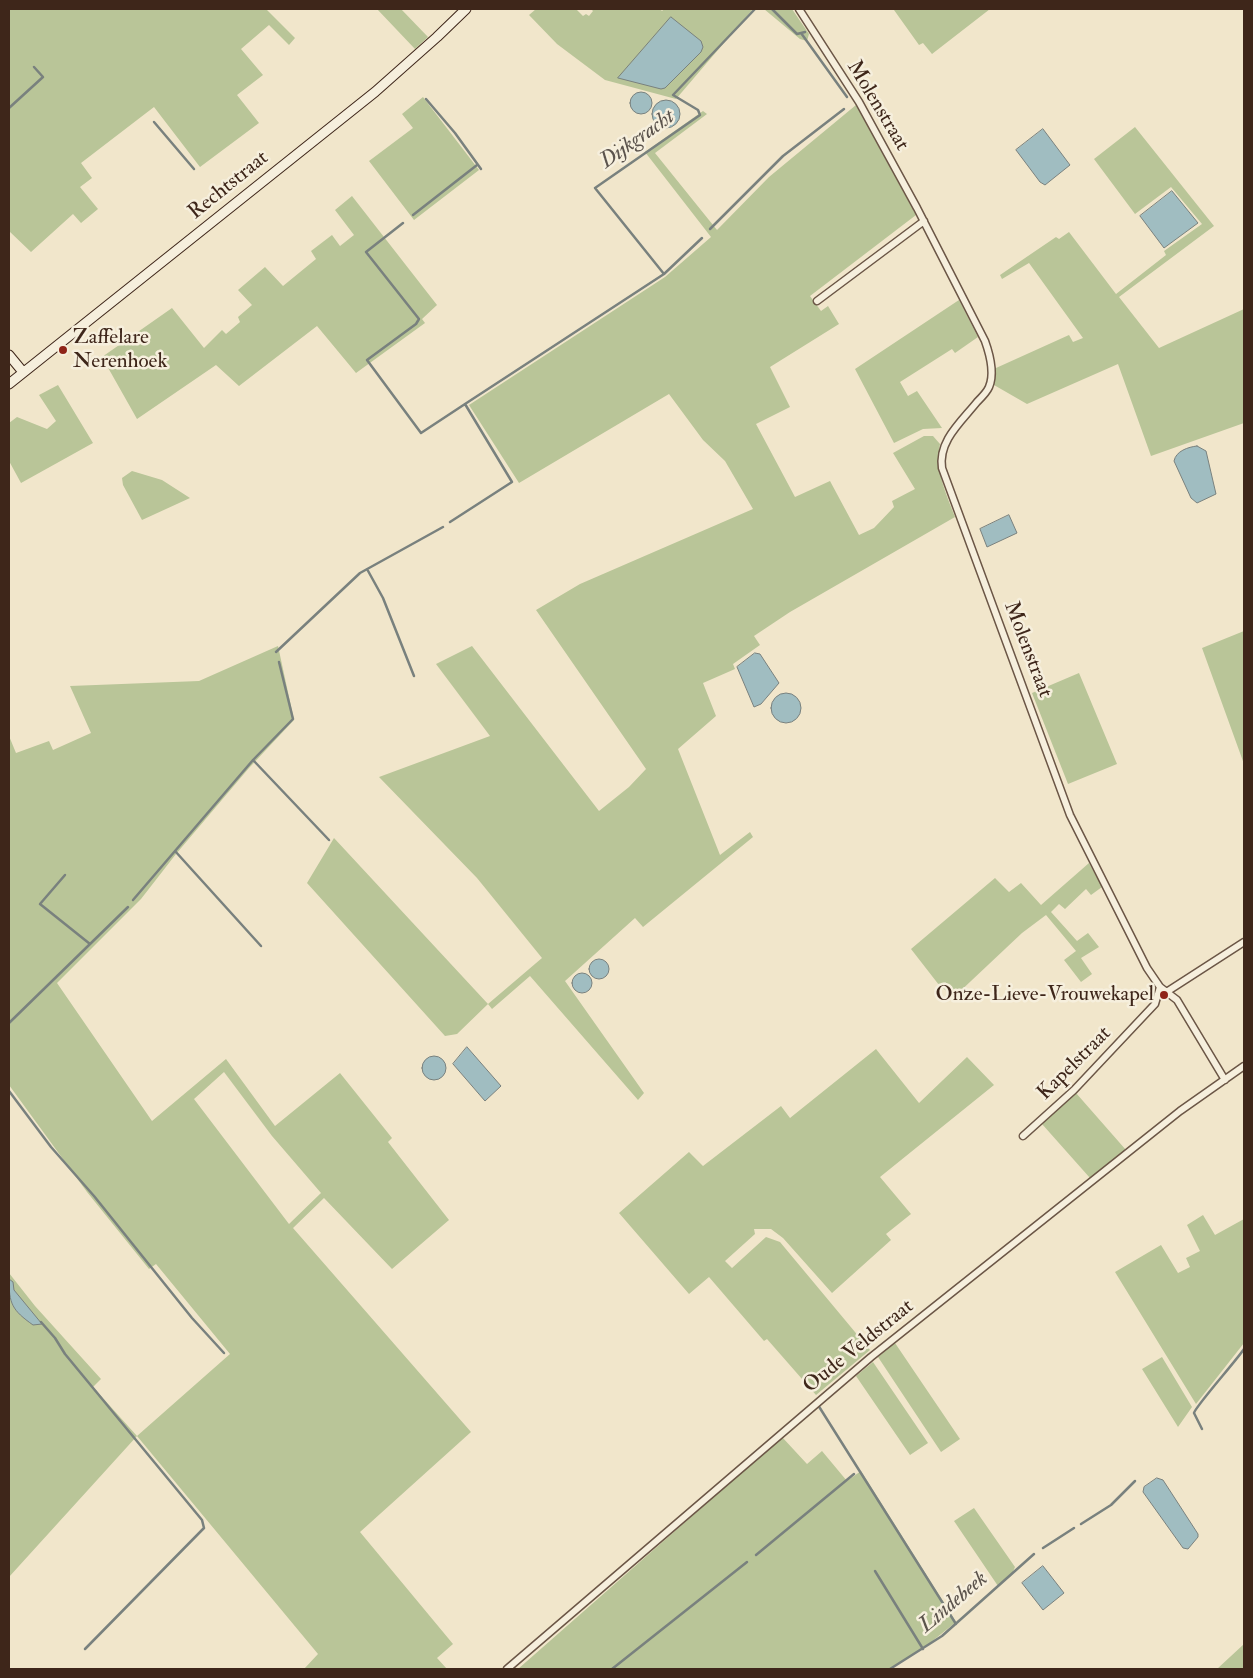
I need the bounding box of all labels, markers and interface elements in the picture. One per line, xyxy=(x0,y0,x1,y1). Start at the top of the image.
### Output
street label: Molenstraat xyxy=(840,56,914,156)
water label: Dijkgracht xyxy=(595,105,681,175)
street label: Rechtstraat xyxy=(184,146,274,226)
place label: Zaffelare Nerenhoek xyxy=(73,325,167,375)
marker: Zaffelare Nerenhoek xyxy=(57,344,69,356)
street label: Molenstraat xyxy=(997,598,1057,702)
place label: Onze-Lieve-Vrouwekapel xyxy=(936,982,1154,1008)
marker: Onze-Lieve-Vrouwekapel xyxy=(1158,989,1170,1001)
street label: Kapelstraat xyxy=(1033,1022,1117,1106)
street label: Oude Veldstraat xyxy=(799,1295,919,1399)
water label: Lindebeek xyxy=(914,1567,994,1639)

